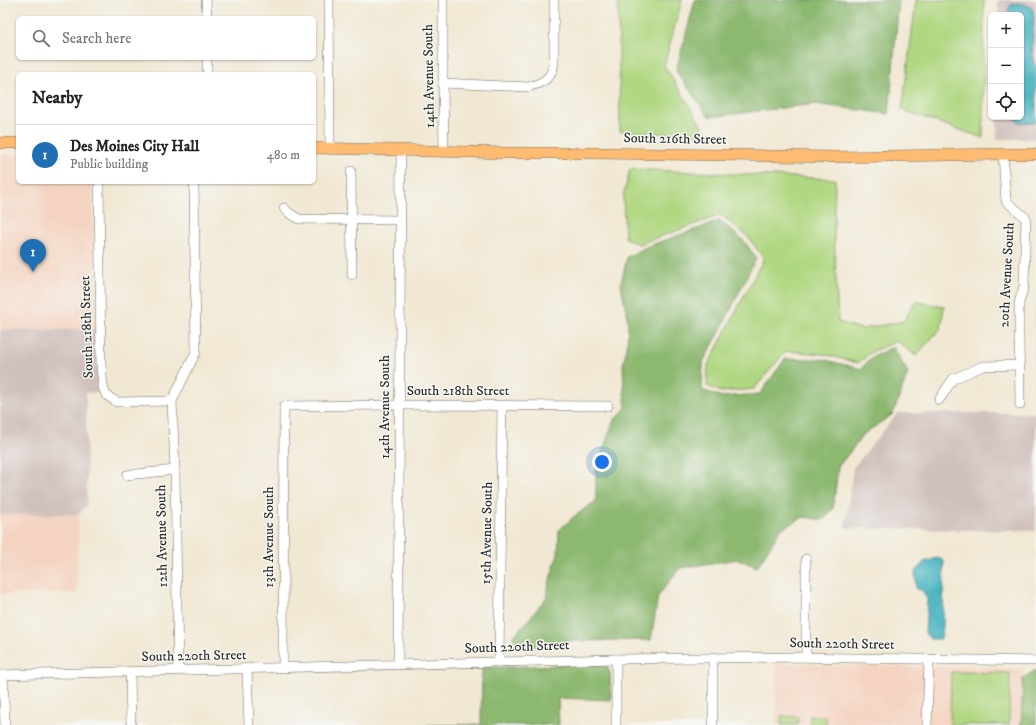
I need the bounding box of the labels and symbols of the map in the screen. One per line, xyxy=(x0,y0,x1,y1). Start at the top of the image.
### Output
street label: 14th Avenue South xyxy=(419,23,439,128)
street label: South 216th Street xyxy=(623,129,727,149)
street label: 20th Avenue South xyxy=(995,221,1019,328)
pin: 1 xyxy=(20,239,46,272)
street label: South 218th Street xyxy=(76,275,98,379)
street label: 14th Avenue South xyxy=(376,354,394,459)
street label: South 218th Street xyxy=(407,382,510,400)
your location xyxy=(592,452,612,472)
street label: 15th Avenue South xyxy=(477,481,497,585)
street label: 12th Avenue South xyxy=(152,484,172,588)
street label: 13th Avenue South xyxy=(260,486,278,588)
street label: South 220th Street xyxy=(789,634,895,654)
street label: South 220th Street xyxy=(464,636,570,658)
street label: South 220th Street xyxy=(141,646,247,666)

